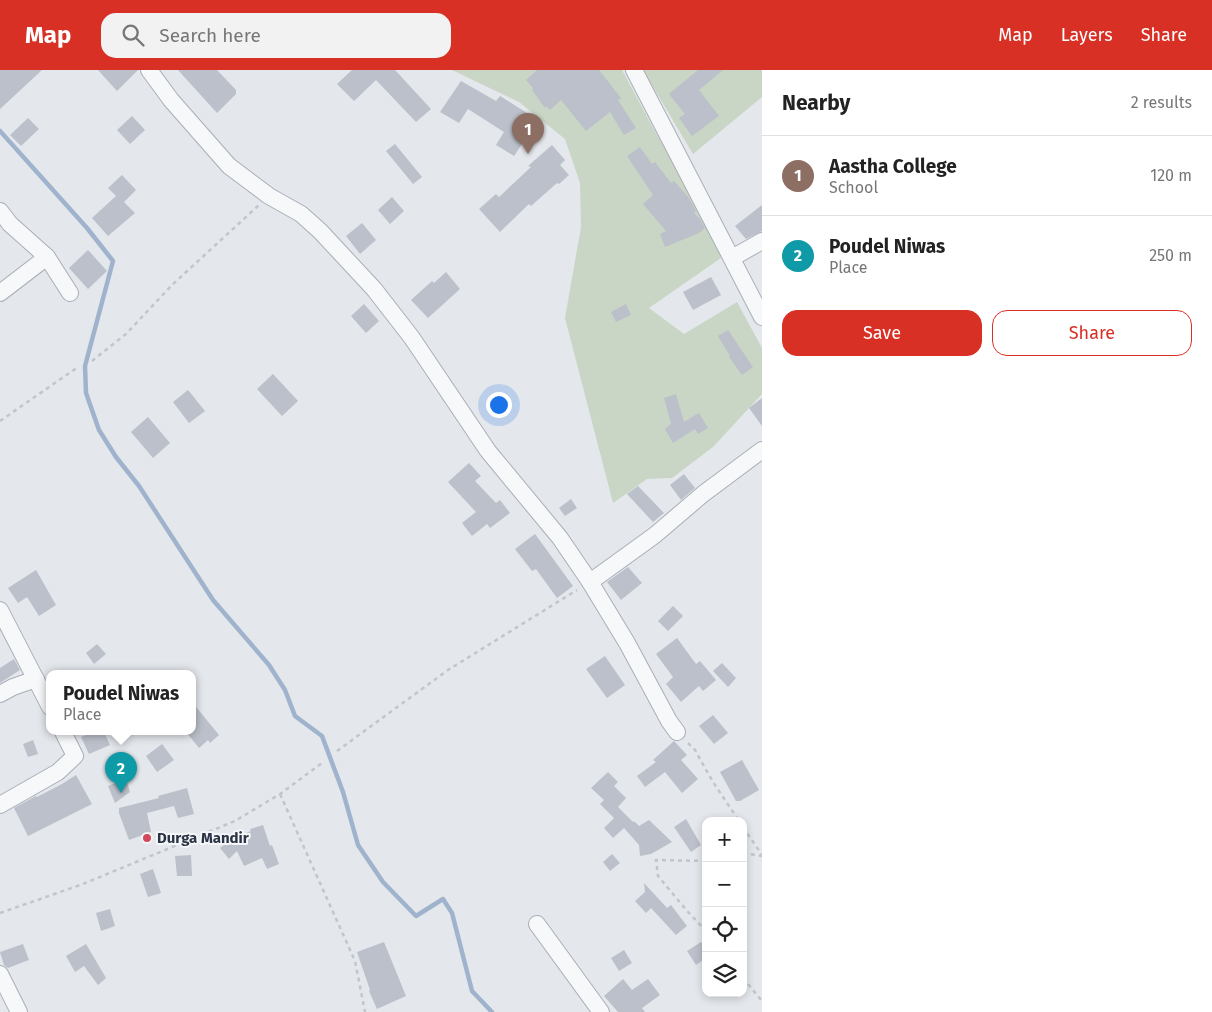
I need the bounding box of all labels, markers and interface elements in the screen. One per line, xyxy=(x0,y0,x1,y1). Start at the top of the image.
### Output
search box xyxy=(101,13,451,58)
text: Map xyxy=(25,21,71,49)
icon: search xyxy=(119,21,147,49)
text: Search here xyxy=(159,24,261,47)
text: Map xyxy=(998,24,1033,46)
text: Layers xyxy=(1061,24,1113,46)
text: Share xyxy=(1141,24,1187,46)
text: Nearby xyxy=(782,90,850,116)
text: 2 results xyxy=(1131,93,1192,112)
pin: 1 xyxy=(512,113,544,154)
text: Aastha College xyxy=(829,155,957,178)
text: 1 xyxy=(794,166,802,185)
text: 120 m xyxy=(1150,166,1192,185)
text: School xyxy=(829,178,878,197)
text: Poudel Niwas xyxy=(829,235,945,258)
text: 2 xyxy=(794,246,802,265)
text: 250 m xyxy=(1149,246,1192,265)
text: Place xyxy=(829,258,868,277)
button: Save xyxy=(782,310,982,356)
button: Share xyxy=(992,310,1192,356)
your location xyxy=(486,392,512,418)
popup xyxy=(46,670,196,735)
text: Poudel Niwas xyxy=(63,682,179,705)
text: Place xyxy=(63,705,101,724)
pin: 2 xyxy=(105,752,137,793)
map controls xyxy=(702,817,747,997)
button: + xyxy=(702,817,747,862)
place label: Durga Mandir xyxy=(157,829,250,847)
marker: Durga Mandir xyxy=(141,832,153,844)
button: − xyxy=(702,862,747,907)
button: locate xyxy=(702,907,747,952)
button: layers xyxy=(702,952,747,997)

